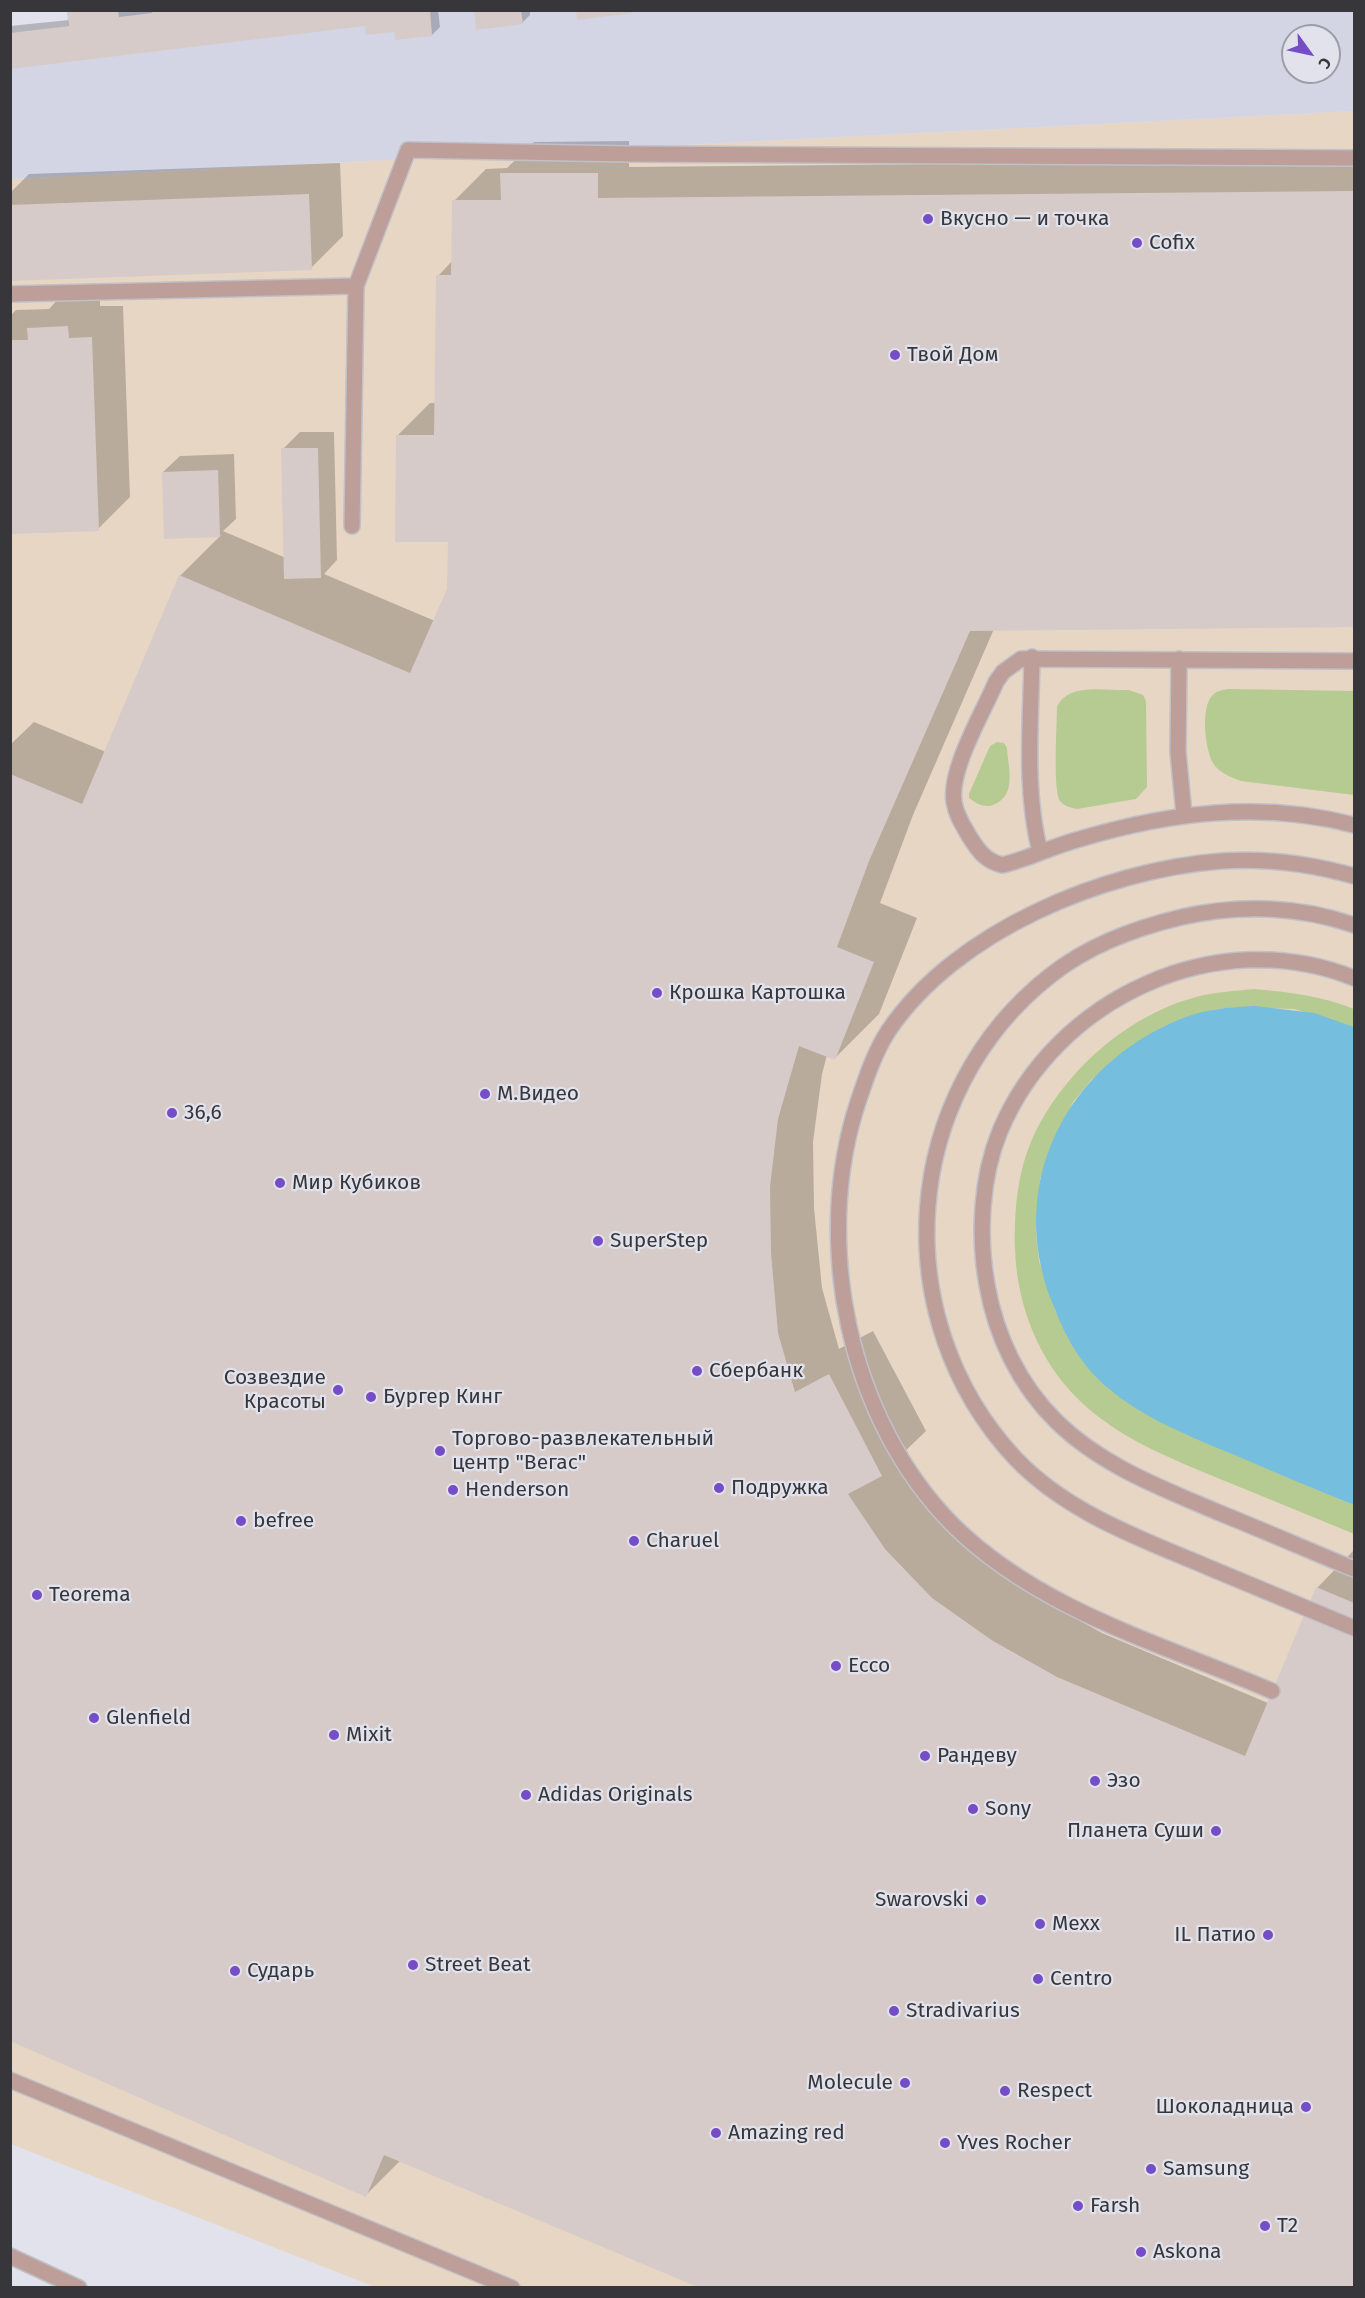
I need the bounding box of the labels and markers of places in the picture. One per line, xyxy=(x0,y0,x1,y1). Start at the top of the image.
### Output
place label: Вкусно — и точка xyxy=(940,206,1109,232)
marker: Вкусно — и точка xyxy=(921,212,935,226)
place label: Cofix xyxy=(1149,230,1195,256)
marker: Cofix xyxy=(1130,236,1144,250)
place label: Твой Дом xyxy=(907,342,999,368)
marker: Твой Дом xyxy=(888,348,902,362)
place label: Крошка Картошка xyxy=(669,980,846,1006)
marker: Крошка Картошка xyxy=(650,986,664,1000)
place label: М.Видео xyxy=(497,1081,579,1107)
marker: М.Видео xyxy=(478,1087,492,1101)
place label: 36,6 xyxy=(184,1100,222,1126)
marker: 36,6 xyxy=(165,1106,179,1120)
place label: Мир Кубиков xyxy=(292,1170,421,1196)
marker: Мир Кубиков xyxy=(273,1176,287,1190)
place label: SuperStep xyxy=(610,1228,708,1254)
marker: SuperStep xyxy=(591,1234,605,1248)
place label: Сбербанк xyxy=(709,1358,803,1384)
marker: Сбербанк xyxy=(690,1364,704,1378)
place label: Созвездие Красоты xyxy=(224,1365,326,1415)
marker: Созвездие Красоты xyxy=(331,1383,345,1397)
place label: Бургер Кинг xyxy=(383,1384,502,1410)
marker: Бургер Кинг xyxy=(364,1390,378,1404)
place label: Торгово-развлекательный центр "Вегас" xyxy=(452,1426,714,1476)
marker: Торгово-развлекательный центр "Вегас" xyxy=(433,1444,447,1458)
place label: Подружка xyxy=(731,1475,829,1501)
place label: Henderson xyxy=(465,1477,569,1503)
marker: Подружка xyxy=(712,1481,726,1495)
marker: Henderson xyxy=(446,1483,460,1497)
place label: befree xyxy=(253,1508,314,1534)
marker: befree xyxy=(234,1514,248,1528)
place label: Charuel xyxy=(646,1528,719,1554)
marker: Charuel xyxy=(627,1534,641,1548)
place label: Teorema xyxy=(49,1582,131,1608)
marker: Teorema xyxy=(30,1588,44,1602)
place label: Ecco xyxy=(848,1653,890,1679)
marker: Ecco xyxy=(829,1659,843,1673)
place label: Glenfield xyxy=(106,1705,191,1731)
marker: Glenfield xyxy=(87,1711,101,1725)
place label: Mixit xyxy=(346,1722,392,1748)
marker: Mixit xyxy=(327,1728,341,1742)
place label: Рандеву xyxy=(937,1743,1017,1769)
marker: Рандеву xyxy=(918,1749,932,1763)
place label: Эзо xyxy=(1107,1768,1141,1794)
marker: Эзо xyxy=(1088,1774,1102,1788)
place label: Adidas Originals xyxy=(538,1782,693,1808)
marker: Adidas Originals xyxy=(519,1788,533,1802)
place label: Sony xyxy=(985,1796,1031,1822)
marker: Sony xyxy=(966,1802,980,1816)
place label: Планета Суши xyxy=(1067,1818,1204,1844)
marker: Планета Суши xyxy=(1209,1824,1223,1838)
place label: Swarovski xyxy=(875,1887,969,1913)
marker: Swarovski xyxy=(974,1893,988,1907)
place label: Mexx xyxy=(1052,1911,1100,1937)
marker: Mexx xyxy=(1033,1917,1047,1931)
place label: IL Патио xyxy=(1174,1922,1256,1948)
marker: IL Патио xyxy=(1261,1928,1275,1942)
place label: Street Beat xyxy=(425,1952,531,1978)
place label: Сударь xyxy=(247,1958,314,1984)
marker: Street Beat xyxy=(406,1958,420,1972)
marker: Сударь xyxy=(228,1964,242,1978)
place label: Centro xyxy=(1050,1966,1112,1992)
marker: Centro xyxy=(1031,1972,1045,1986)
place label: Stradivarius xyxy=(906,1998,1020,2024)
marker: Stradivarius xyxy=(887,2004,901,2018)
place label: Molecule xyxy=(807,2070,893,2096)
marker: Molecule xyxy=(898,2076,912,2090)
place label: Respect xyxy=(1017,2078,1092,2104)
marker: Respect xyxy=(998,2084,1012,2098)
place label: Шоколадница xyxy=(1156,2094,1294,2120)
marker: Шоколадница xyxy=(1299,2100,1313,2114)
place label: Amazing red xyxy=(728,2120,845,2146)
marker: Amazing red xyxy=(709,2126,723,2140)
place label: Yves Rocher xyxy=(957,2130,1071,2156)
marker: Yves Rocher xyxy=(938,2136,952,2150)
place label: Samsung xyxy=(1163,2156,1249,2182)
marker: Samsung xyxy=(1144,2162,1158,2176)
place label: Farsh xyxy=(1090,2193,1140,2219)
marker: Farsh xyxy=(1071,2199,1085,2213)
place label: T2 xyxy=(1277,2213,1298,2239)
marker: T2 xyxy=(1258,2219,1272,2233)
place label: Askona xyxy=(1153,2239,1221,2265)
marker: Askona xyxy=(1134,2245,1148,2259)

